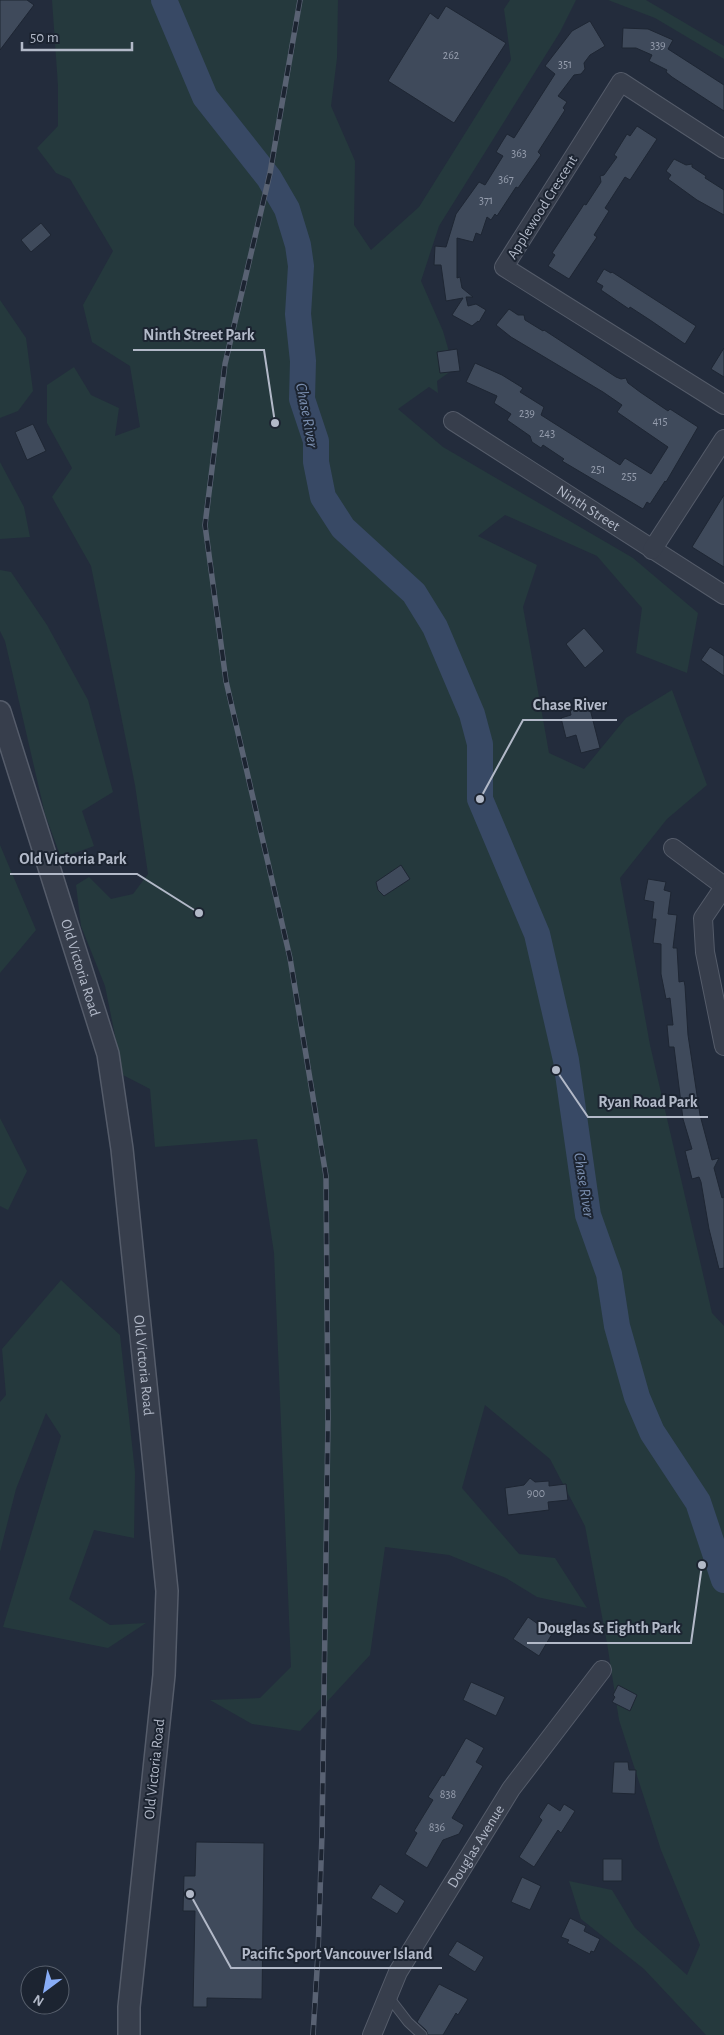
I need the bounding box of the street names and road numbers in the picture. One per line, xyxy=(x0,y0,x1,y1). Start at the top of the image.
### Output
street label: Applewood Crescent xyxy=(504,153,580,262)
street label: Ninth Street xyxy=(554,483,623,534)
street label: Old Victoria Road xyxy=(58,917,103,1018)
street label: Old Victoria Road xyxy=(131,1314,156,1416)
street label: Old Victoria Road xyxy=(142,1718,167,1820)
street label: Douglas Avenue xyxy=(445,1802,507,1891)

